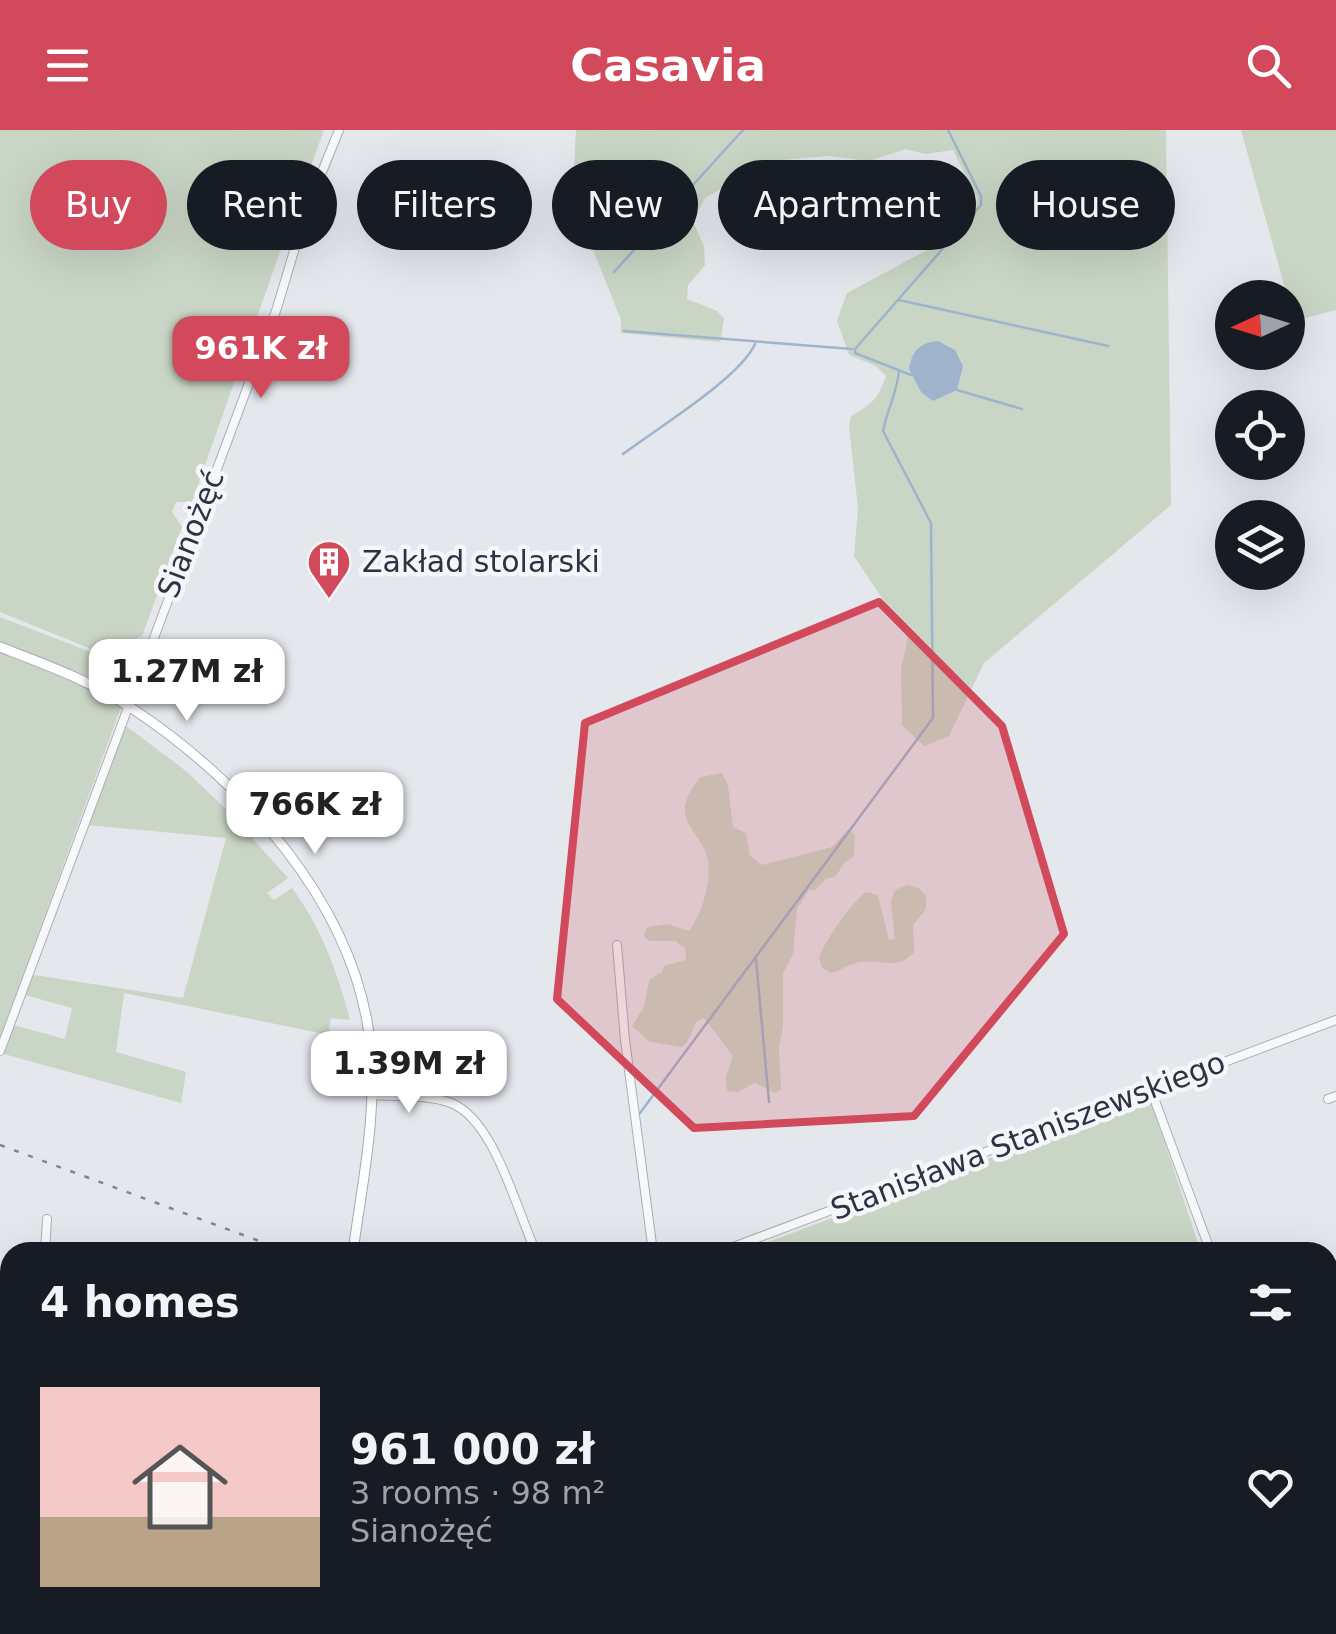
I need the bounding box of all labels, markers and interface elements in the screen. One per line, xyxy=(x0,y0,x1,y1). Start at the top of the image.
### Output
icon: menu xyxy=(40,38,95,93)
icon: search xyxy=(1241,38,1296,93)
text: Casavia xyxy=(570,39,766,92)
chip: Buy xyxy=(30,160,167,250)
chip: Rent xyxy=(187,160,337,250)
chip: Filters xyxy=(357,160,532,250)
chip: New xyxy=(552,160,698,250)
chip: Apartment xyxy=(718,160,976,250)
chip: House xyxy=(996,160,1175,250)
north arrow xyxy=(1215,280,1305,370)
map controls xyxy=(1215,280,1305,590)
pin: 961K zł xyxy=(169,316,353,401)
text: 961K zł xyxy=(194,329,328,367)
button: locate xyxy=(1215,390,1305,480)
street label: Sianożęć xyxy=(150,465,231,603)
button: layers xyxy=(1215,500,1305,590)
building icon: Zakład stolarski xyxy=(306,539,352,600)
place label: Zakład stolarski xyxy=(362,544,600,579)
pin: 1.27M zł xyxy=(84,639,290,724)
text: 1.27M zł xyxy=(111,652,263,690)
pin: 766K zł xyxy=(223,772,407,857)
text: 766K zł xyxy=(248,785,382,823)
pin: 1.39M zł xyxy=(306,1031,512,1116)
text: 1.39M zł xyxy=(333,1044,485,1082)
street label: Stanisława Staniszewskiego xyxy=(826,1044,1230,1227)
icon: filters xyxy=(1243,1275,1298,1330)
text: 4 homes xyxy=(40,1278,240,1327)
text: 961 000 zł xyxy=(350,1425,595,1474)
icon: home xyxy=(120,1427,240,1547)
icon: heart xyxy=(1243,1460,1298,1515)
text: 3 rooms · 98 m² xyxy=(350,1474,605,1512)
text: Sianożęć xyxy=(350,1512,493,1550)

